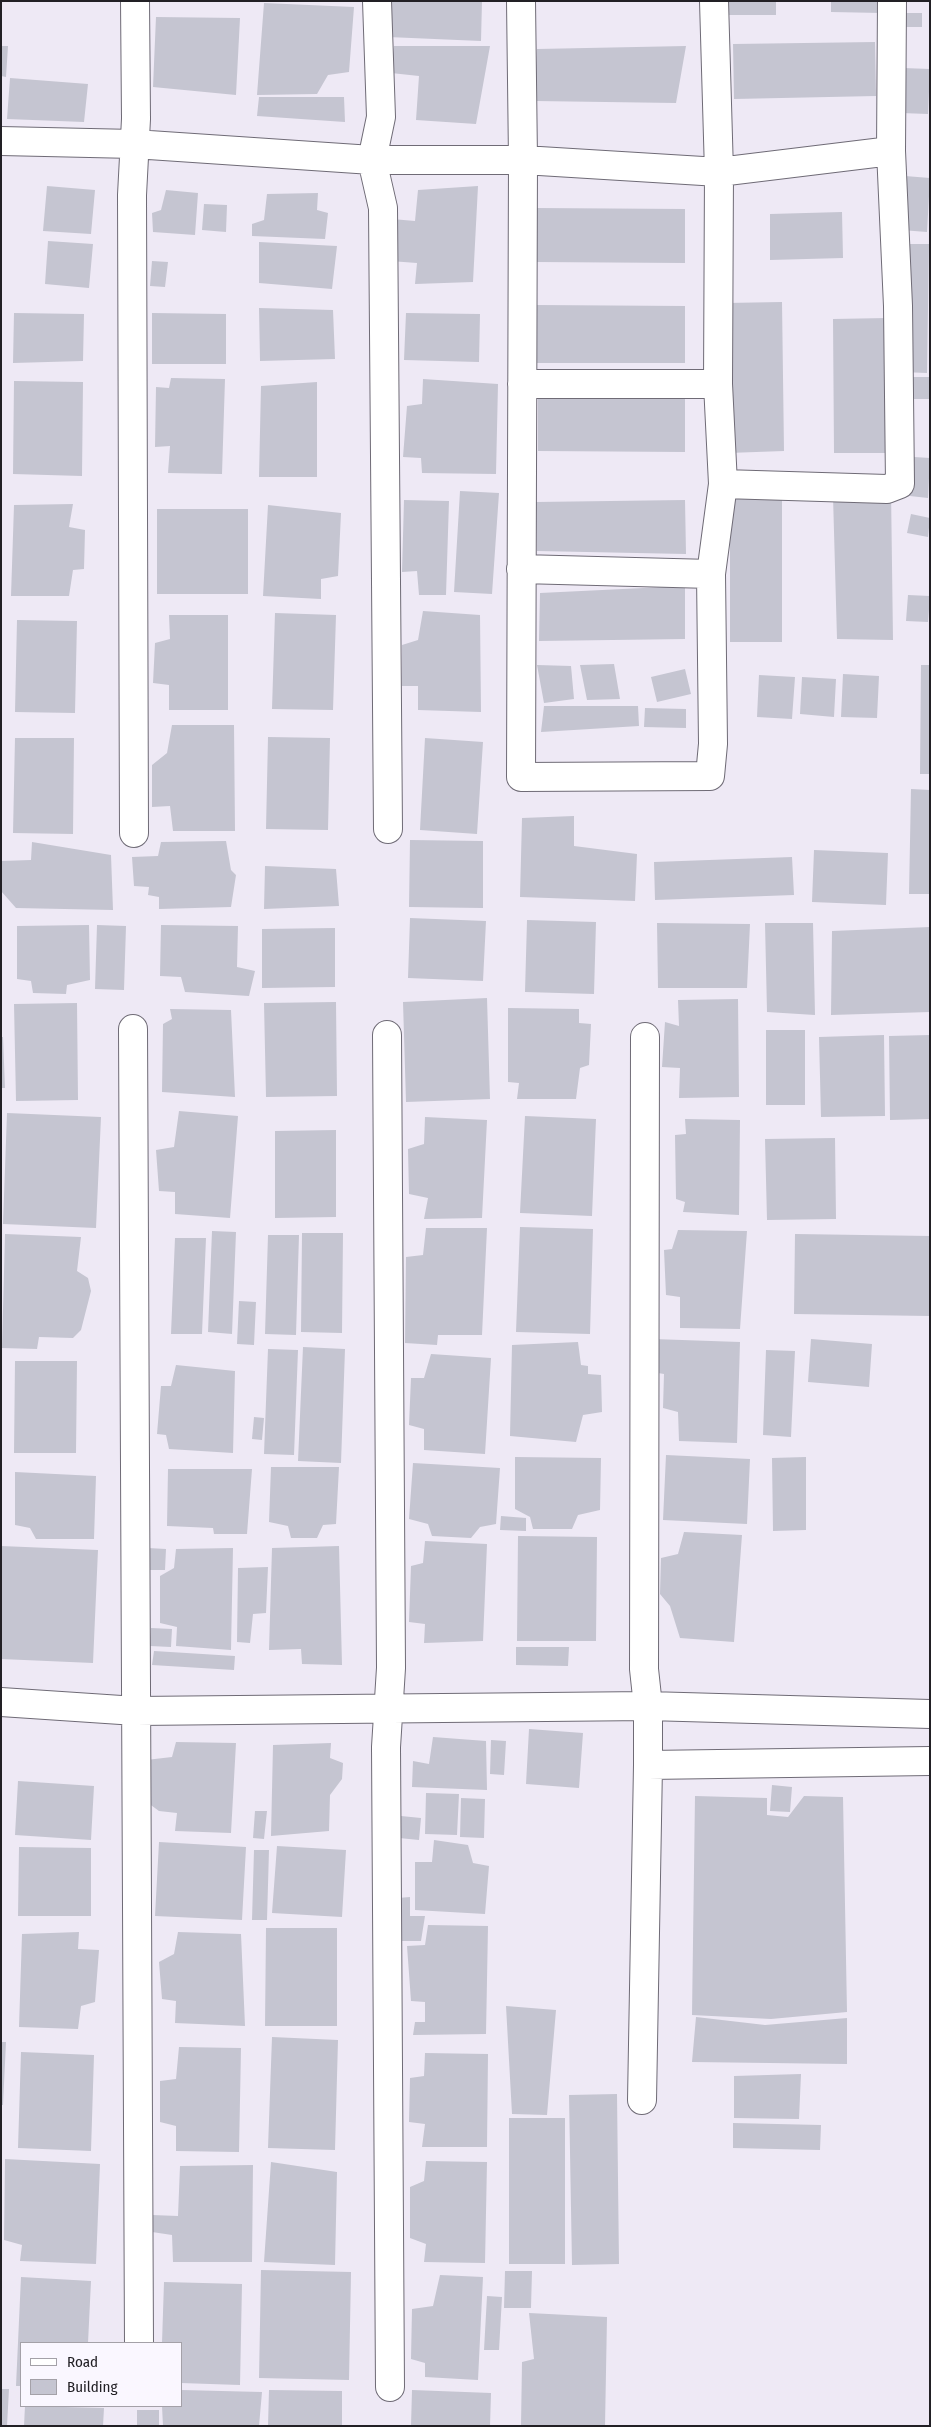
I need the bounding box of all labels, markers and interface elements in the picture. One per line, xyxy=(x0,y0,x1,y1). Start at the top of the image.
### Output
legend xyxy=(20,2342,182,2407)
text: Road xyxy=(67,2353,98,2371)
text: Building xyxy=(67,2378,118,2396)

